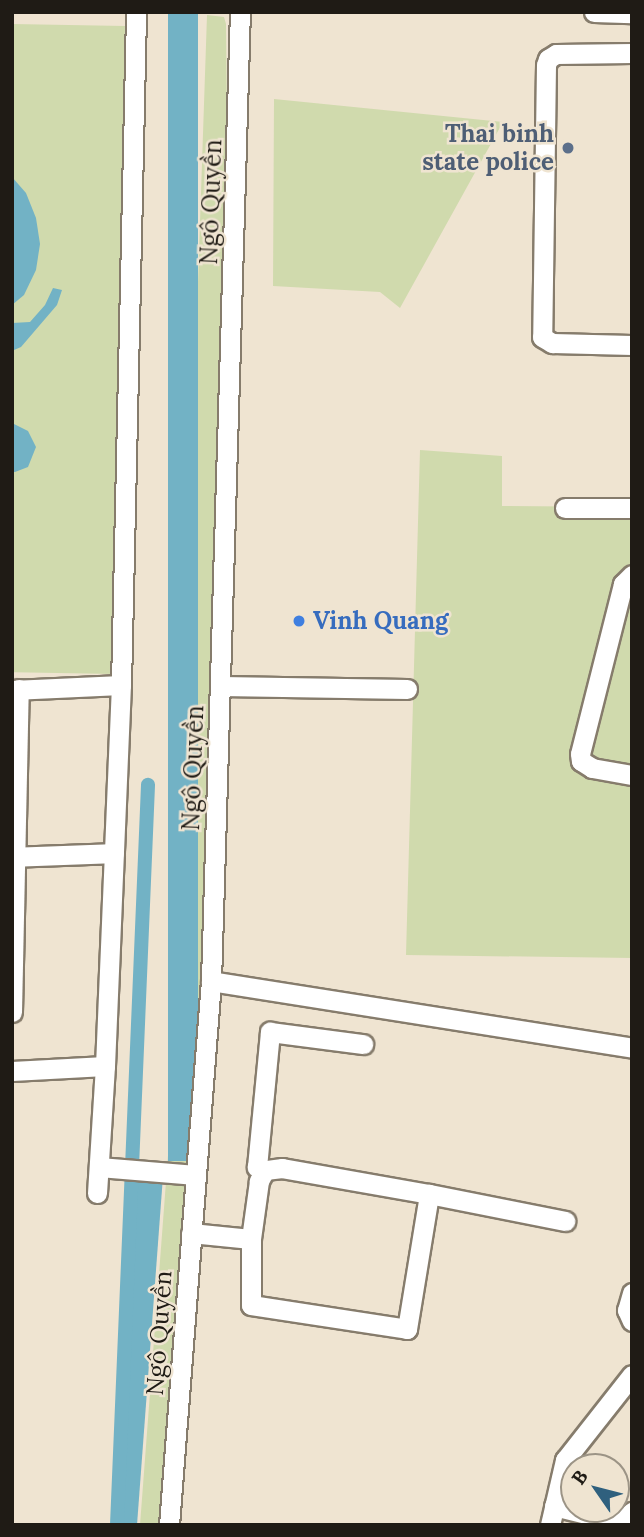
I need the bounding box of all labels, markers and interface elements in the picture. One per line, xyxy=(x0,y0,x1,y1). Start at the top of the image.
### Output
place label: Thai binh state police xyxy=(422,120,554,176)
street label: Ngô Quyền xyxy=(194,139,228,265)
marker: Thai binh state police xyxy=(560,140,576,156)
place label: Vinh Quang xyxy=(313,607,448,635)
marker: Vinh Quang xyxy=(291,613,307,629)
street label: Ngô Quyền xyxy=(176,705,210,831)
street label: Ngô Quyền xyxy=(140,1270,178,1396)
north arrow xyxy=(560,1453,630,1523)
text: B xyxy=(566,1465,593,1489)

